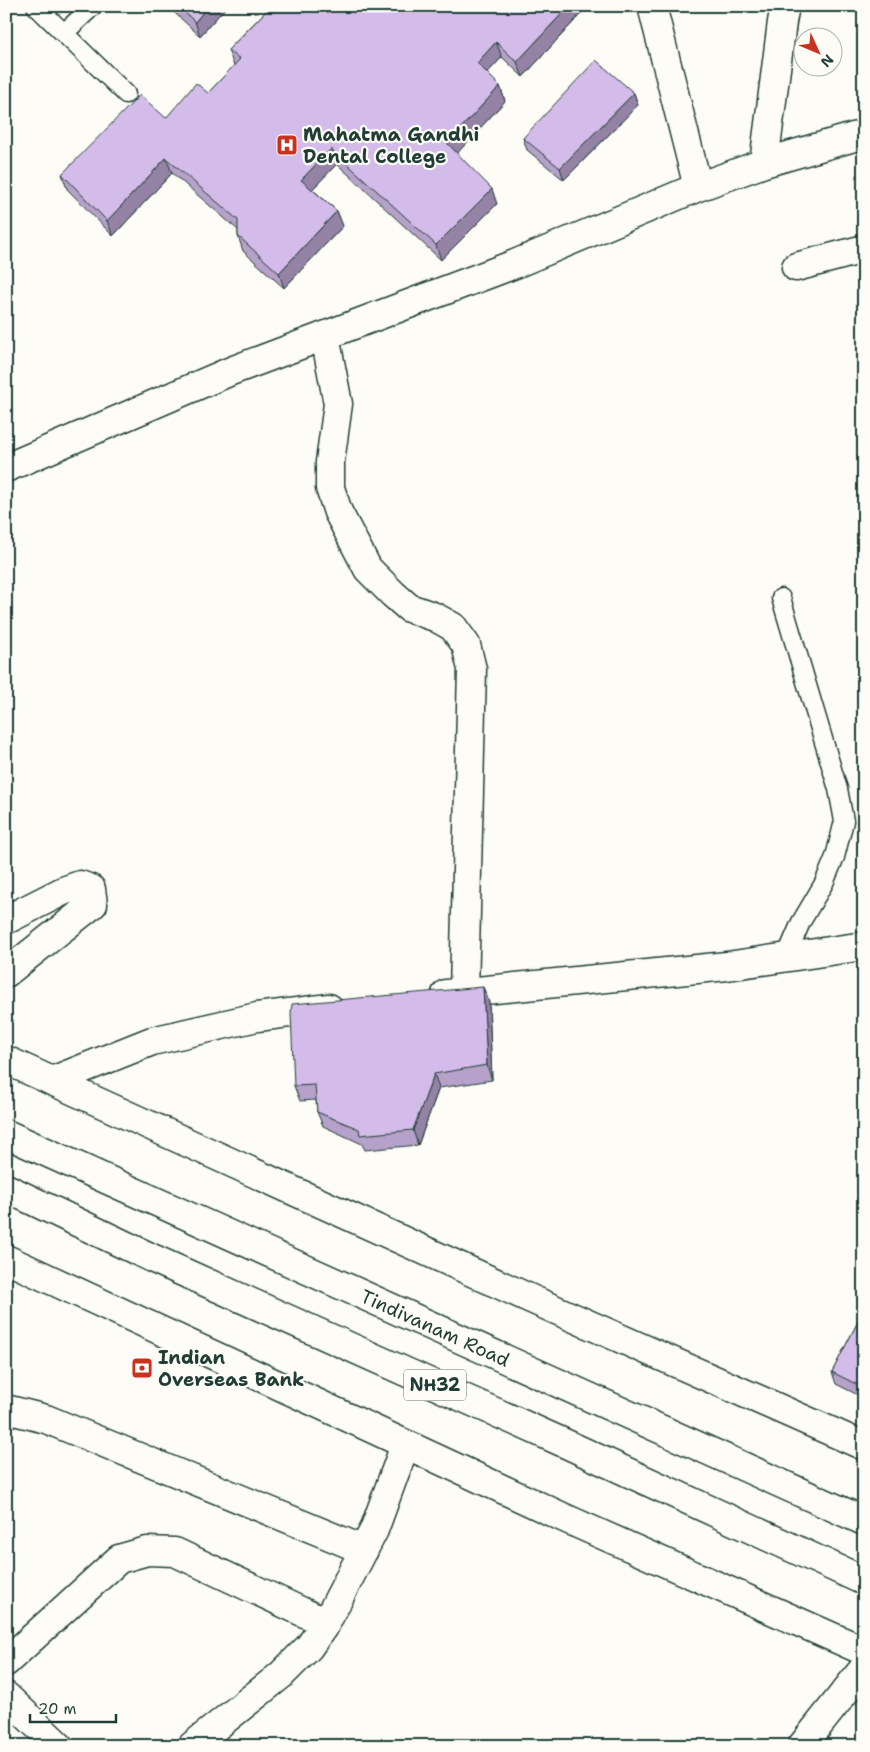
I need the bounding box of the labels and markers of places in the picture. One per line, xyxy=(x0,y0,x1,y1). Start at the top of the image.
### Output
place label: Mahatma Gandhi Dental College xyxy=(303,122,479,169)
hospital icon: Mahatma Gandhi Dental College xyxy=(275,133,299,157)
place label: Indian Overseas Bank xyxy=(158,1345,304,1392)
bank icon: Indian Overseas Bank xyxy=(130,1356,154,1380)

